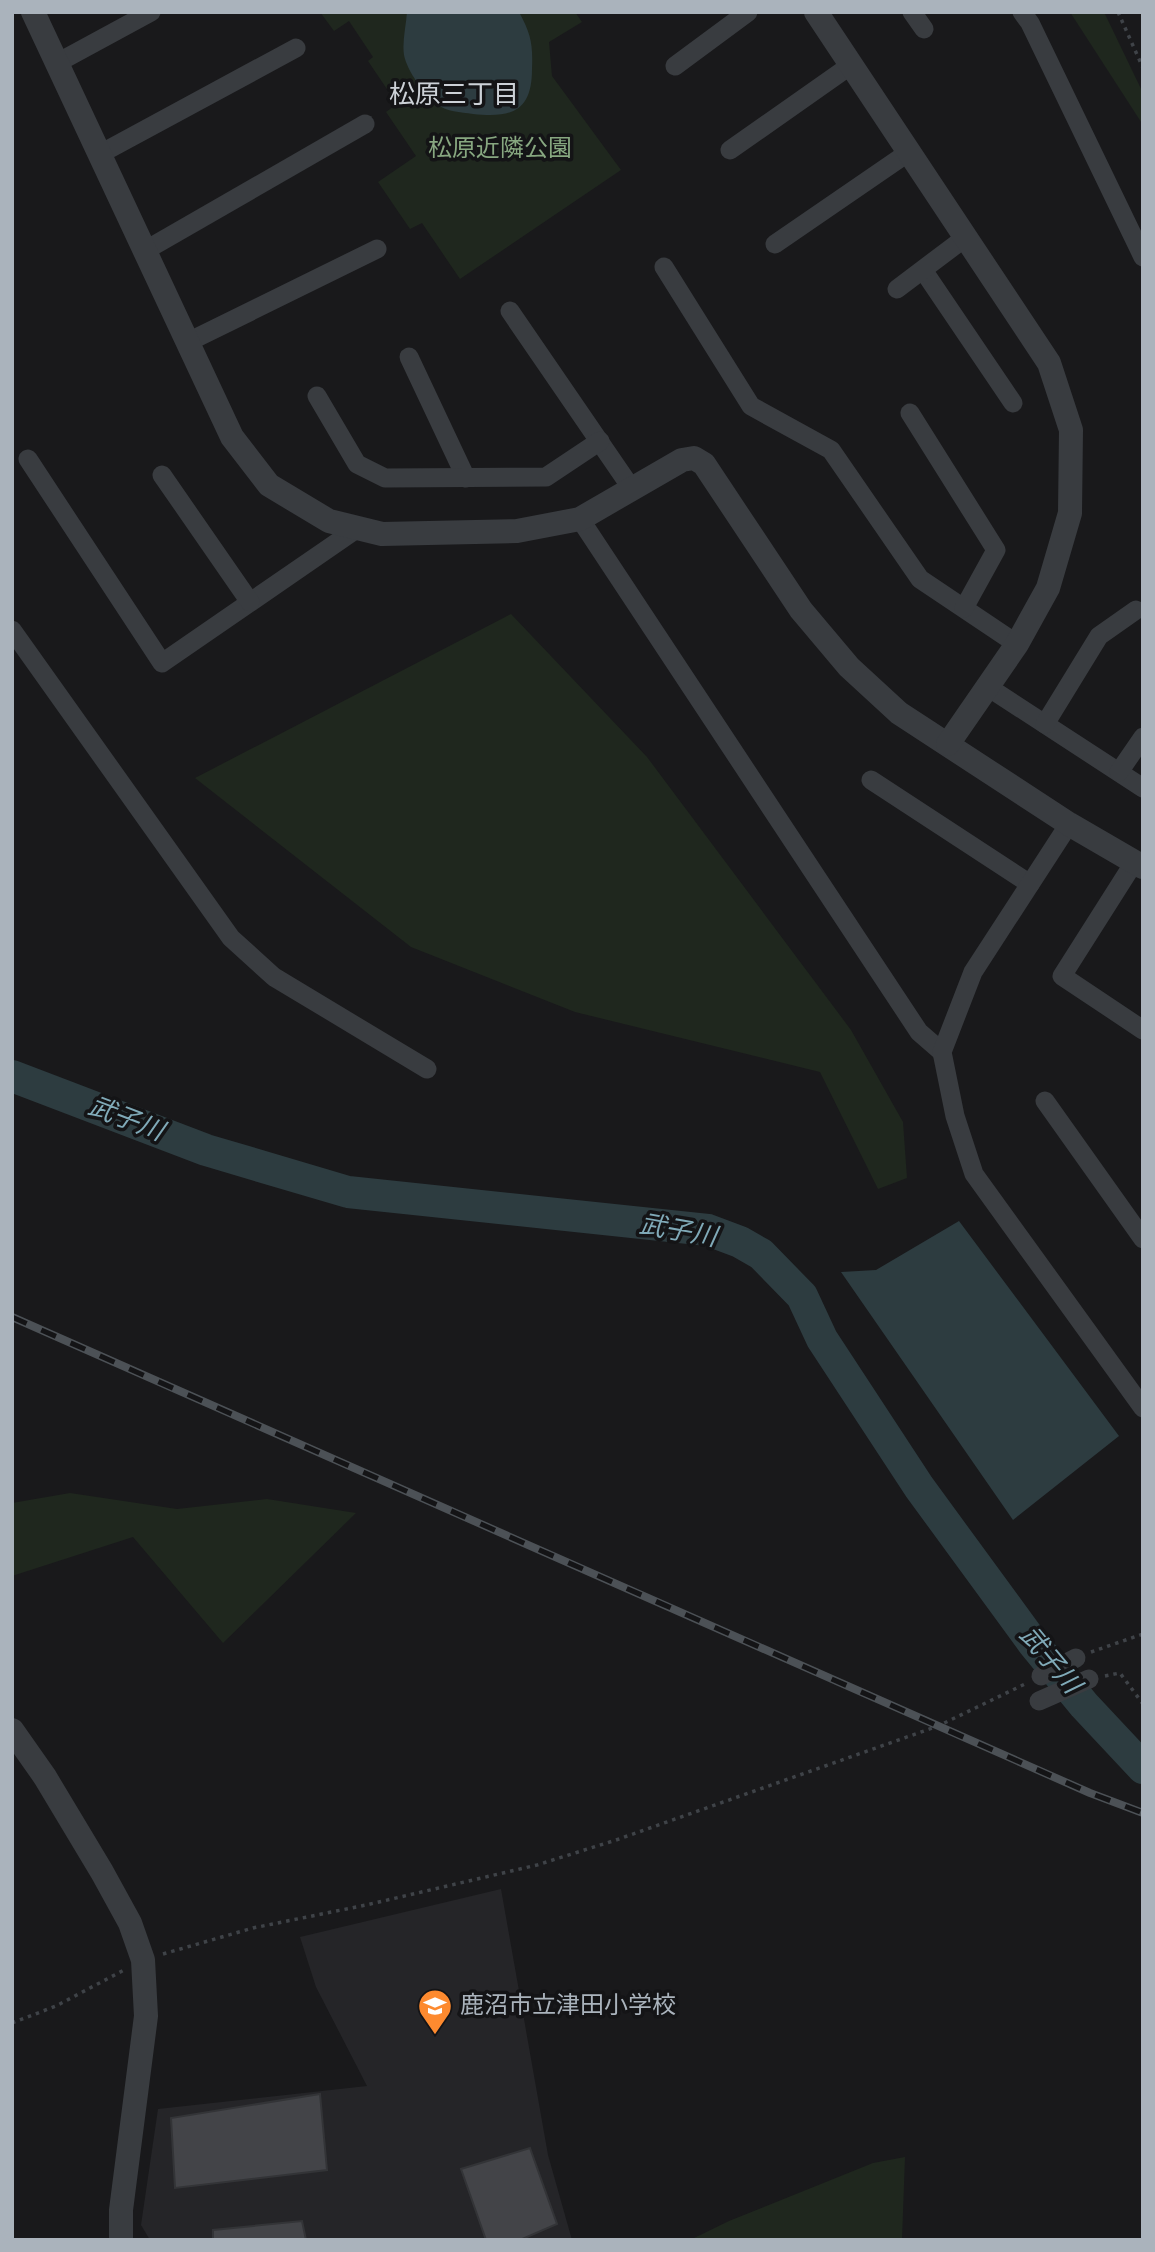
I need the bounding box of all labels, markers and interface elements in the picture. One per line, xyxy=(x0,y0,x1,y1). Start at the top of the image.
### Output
district label: 松原三丁目 xyxy=(389,81,519,108)
park label: 松原近隣公園 xyxy=(428,135,572,161)
water label: 武子川 xyxy=(85,1092,170,1146)
water label: 武子川 xyxy=(637,1210,722,1251)
water label: 武子川 xyxy=(1015,1621,1088,1701)
school or university icon: 鹿沼市立津田小学校 xyxy=(416,1987,454,2036)
place label: 鹿沼市立津田小学校 xyxy=(460,1992,676,2018)

